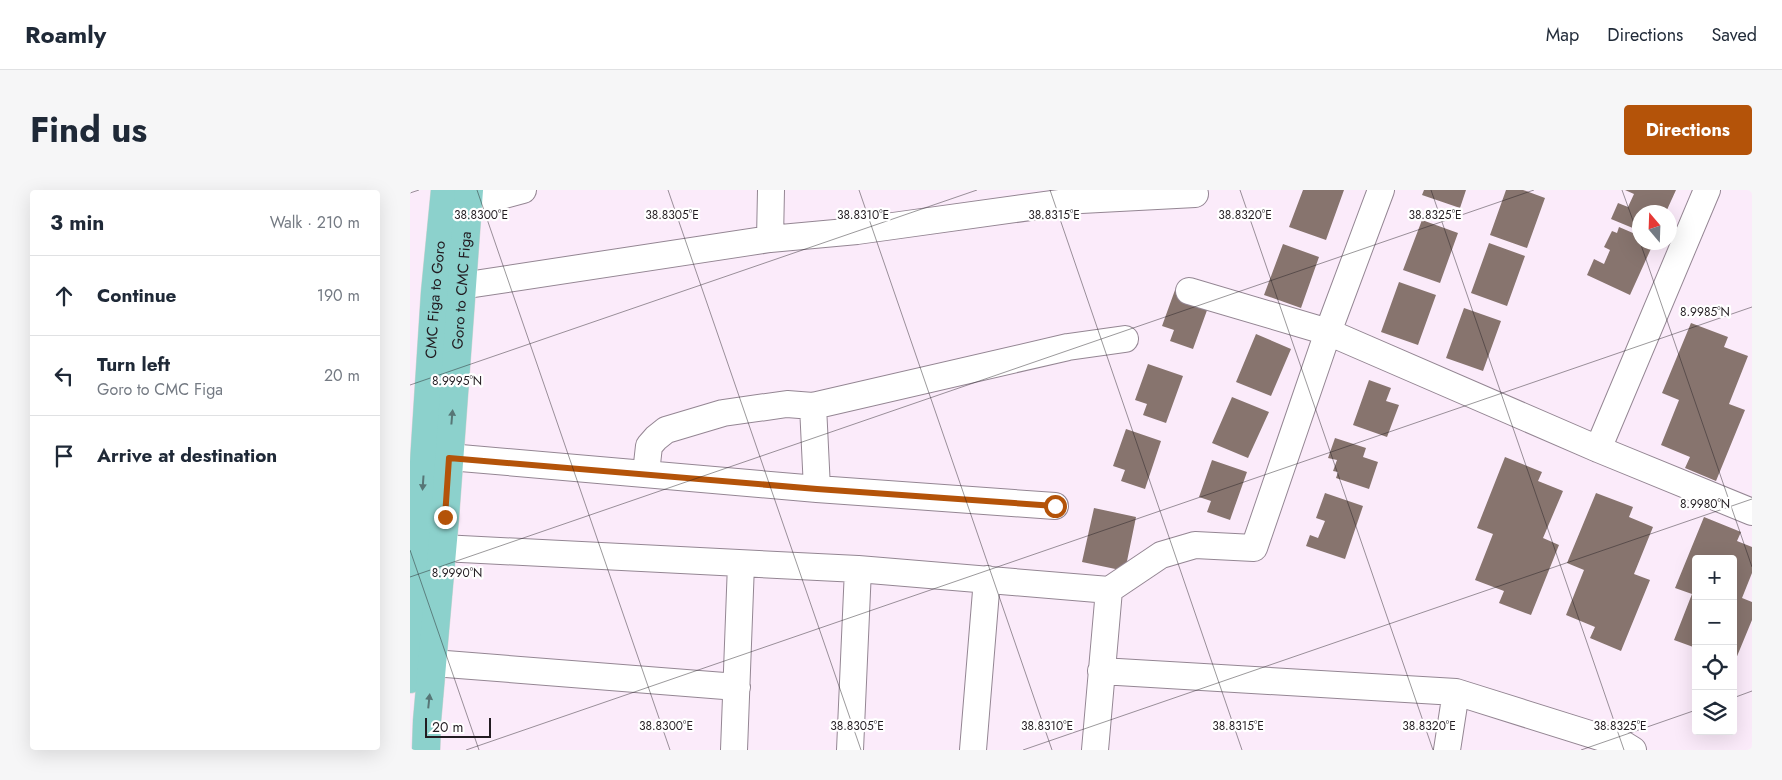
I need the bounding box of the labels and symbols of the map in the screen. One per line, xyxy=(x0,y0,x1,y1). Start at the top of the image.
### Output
north arrow xyxy=(1632,205,1677,250)
text: 38.8300°E xyxy=(454,206,508,224)
text: 38.8305°E xyxy=(645,206,699,224)
text: 38.8310°E xyxy=(837,206,889,224)
text: 38.8315°E xyxy=(1028,206,1080,224)
text: 38.8320°E xyxy=(1218,206,1272,224)
text: 38.8325°E xyxy=(1408,206,1462,224)
street label: Goro to CMC Figa xyxy=(446,231,477,350)
street label: CMC Figa to Goro xyxy=(420,240,451,360)
text: 8.9985°N xyxy=(1680,303,1730,321)
text: 8.9995°N xyxy=(432,372,482,390)
one-way arrow xyxy=(448,409,456,425)
one-way arrow xyxy=(419,475,427,491)
route start xyxy=(1044,495,1067,518)
text: 8.9980°N xyxy=(1680,495,1730,513)
route end xyxy=(434,506,457,529)
text: 8.9990°N xyxy=(432,564,482,582)
one-way arrow xyxy=(425,693,433,709)
scale bar xyxy=(425,715,491,738)
text: 38.8300°E xyxy=(639,717,693,735)
text: 38.8305°E xyxy=(830,717,884,735)
text: 38.8310°E xyxy=(1021,717,1073,735)
text: 38.8315°E xyxy=(1212,717,1264,735)
text: 38.8320°E xyxy=(1402,717,1456,735)
text: 38.8325°E xyxy=(1593,717,1647,735)

